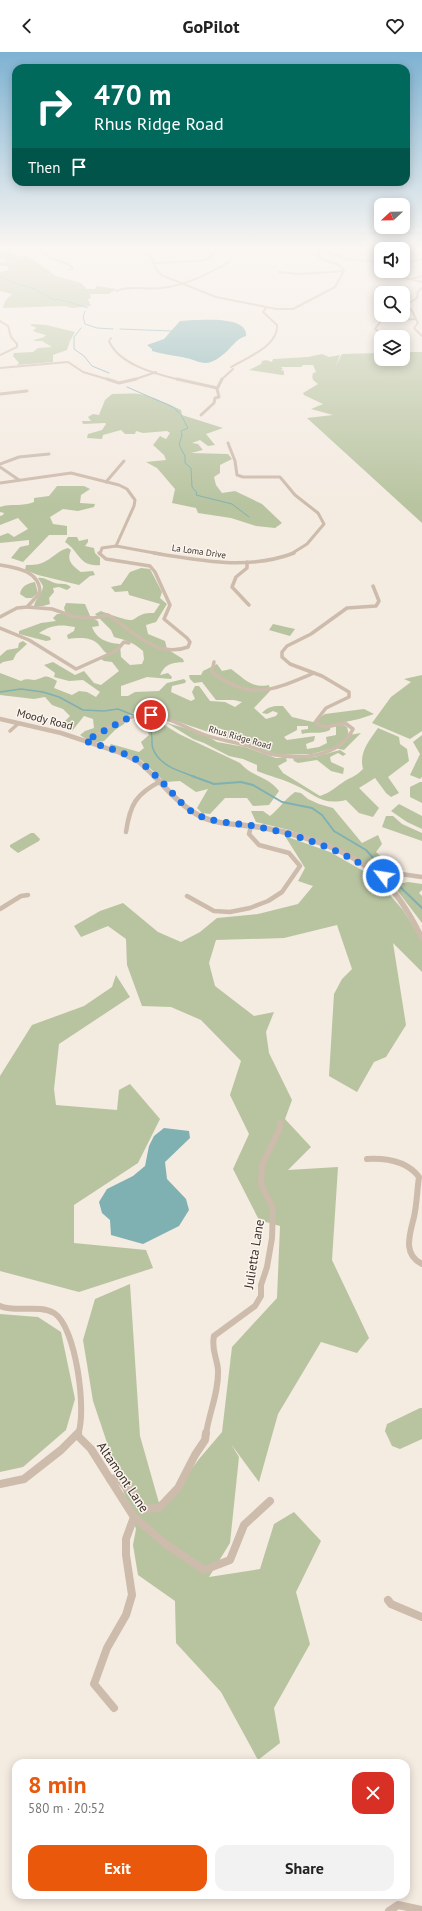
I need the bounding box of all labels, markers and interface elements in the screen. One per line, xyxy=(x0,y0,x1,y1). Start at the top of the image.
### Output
icon: back xyxy=(16,15,38,37)
text: GoPilot xyxy=(182,15,240,38)
icon: heart xyxy=(384,15,406,37)
text: 470 m xyxy=(94,76,171,113)
icon: right xyxy=(28,80,80,132)
text: Rhus Ridge Road xyxy=(94,112,224,135)
icon: arrive xyxy=(68,156,90,178)
text: Then xyxy=(28,158,60,177)
north arrow xyxy=(374,198,410,234)
map controls xyxy=(374,198,410,366)
button: sound xyxy=(374,242,410,278)
button: search xyxy=(374,286,410,322)
button: layers xyxy=(374,330,410,366)
street label: La Loma Drive xyxy=(171,542,227,560)
pin xyxy=(134,698,168,732)
icon: arrive xyxy=(140,704,162,726)
street label: Moody Road xyxy=(15,705,75,733)
street label: Rhus Ridge Road xyxy=(207,723,273,751)
position arrow xyxy=(362,855,404,897)
street label: Julietta Lane xyxy=(240,1218,268,1291)
street label: Altamont Lane xyxy=(93,1439,153,1515)
text: 8 min xyxy=(28,1769,87,1800)
button: close xyxy=(352,1772,394,1814)
text: 580 m · 20:52 xyxy=(28,1800,105,1817)
button: Exit xyxy=(28,1845,207,1891)
button: Share xyxy=(215,1845,394,1891)

